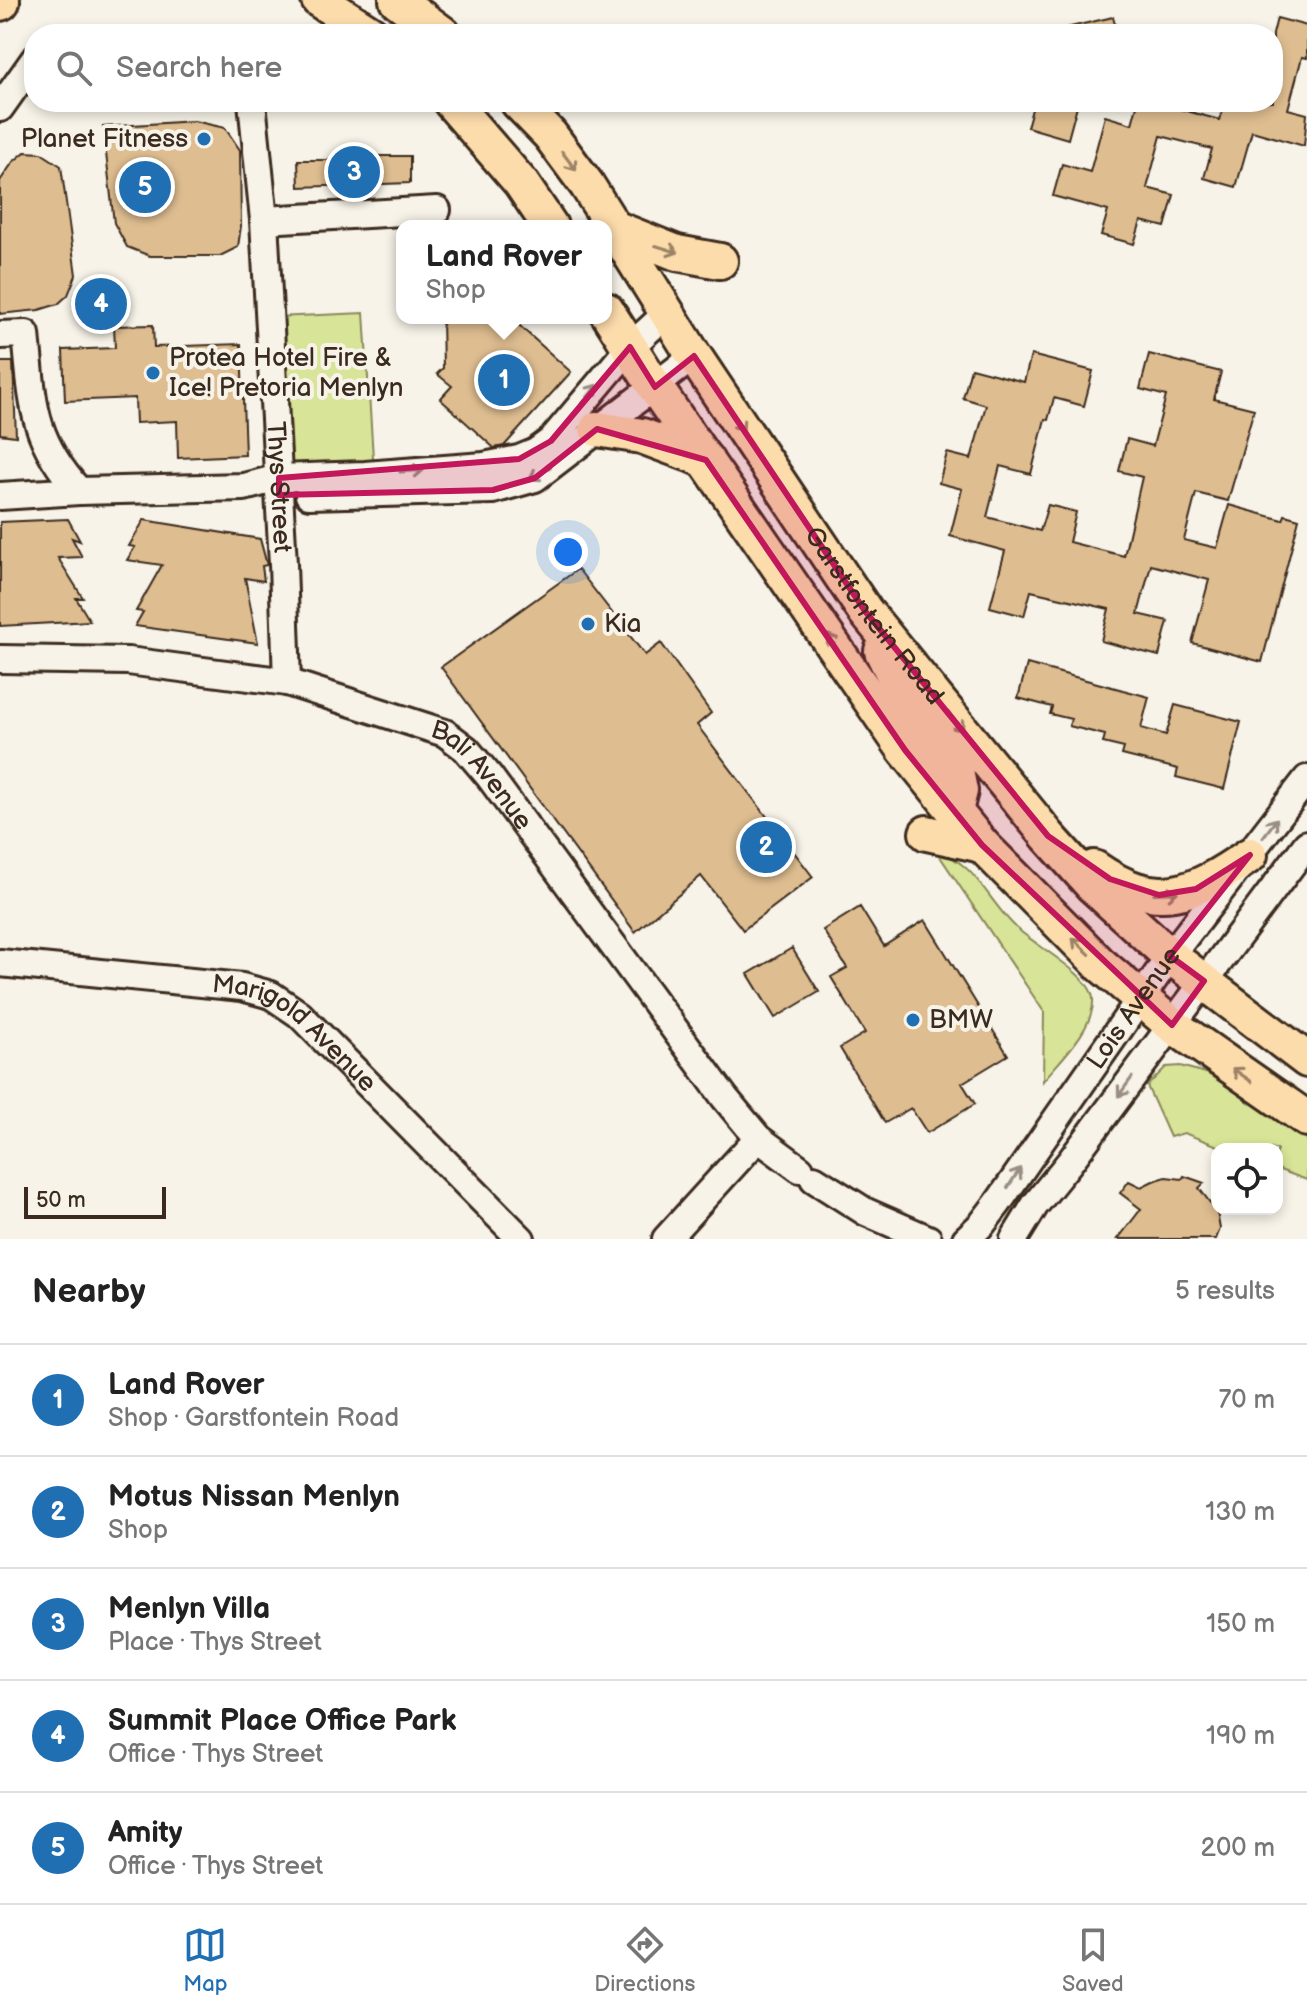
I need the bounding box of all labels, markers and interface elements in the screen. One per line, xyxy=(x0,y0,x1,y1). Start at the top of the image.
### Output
search box xyxy=(24,24,1283,112)
icon: search xyxy=(52,46,96,90)
text: Search here xyxy=(116,50,282,86)
place label: Planet Fitness xyxy=(21,124,188,155)
marker: Planet Fitness xyxy=(195,130,213,148)
pin: 3 xyxy=(328,142,380,202)
one-way arrow xyxy=(560,150,577,171)
pin: 5 xyxy=(119,157,171,217)
popup xyxy=(396,220,612,324)
text: Land Rover xyxy=(426,239,582,275)
one-way arrow xyxy=(654,243,679,258)
pin: 4 xyxy=(75,274,127,334)
text: Shop xyxy=(426,275,486,306)
place label: Protea Hotel Fire & Ice! Pretoria Menlyn xyxy=(169,343,403,404)
pin: 1 xyxy=(478,350,530,410)
marker: Protea Hotel Fire & Ice! Pretoria Menlyn xyxy=(144,364,162,382)
one-way arrow xyxy=(582,384,599,405)
one-way arrow xyxy=(729,410,745,432)
street label: Thys Street xyxy=(260,420,298,554)
one-way arrow xyxy=(398,463,425,478)
one-way arrow xyxy=(529,466,552,482)
street label: Garstfontein Road xyxy=(798,521,950,711)
your location xyxy=(548,532,588,572)
place label: Kia xyxy=(604,609,642,640)
marker: Kia xyxy=(579,615,597,633)
one-way arrow xyxy=(825,634,842,656)
one-way arrow xyxy=(947,711,964,732)
street label: Bali Avenue xyxy=(427,714,539,836)
pin: 2 xyxy=(740,817,792,877)
one-way arrow xyxy=(1262,818,1278,840)
one-way arrow xyxy=(1152,885,1179,900)
one-way arrow xyxy=(1072,937,1091,956)
street label: Lois Avenue xyxy=(1080,940,1187,1075)
street label: Marigold Avenue xyxy=(211,969,383,1099)
place label: BMW xyxy=(929,1005,993,1036)
marker: BMW xyxy=(904,1011,922,1029)
one-way arrow xyxy=(1232,1067,1254,1083)
one-way arrow xyxy=(1117,1076,1133,1098)
map controls xyxy=(1211,1143,1283,1215)
button: locate xyxy=(1211,1143,1283,1215)
one-way arrow xyxy=(1006,1168,1022,1190)
scale bar xyxy=(24,1183,166,1219)
text: 50 m xyxy=(36,1187,86,1214)
text: Nearby xyxy=(32,1271,146,1312)
text: 5 results xyxy=(1175,1276,1275,1307)
text: Land Rover xyxy=(108,1367,264,1403)
text: 1 xyxy=(53,1385,63,1416)
text: 70 m xyxy=(1218,1385,1275,1416)
text: Shop · Garstfontein Road xyxy=(108,1403,399,1434)
text: Motus Nissan Menlyn xyxy=(108,1479,400,1515)
text: 2 xyxy=(50,1497,66,1528)
text: 130 m xyxy=(1205,1497,1275,1528)
text: Shop xyxy=(108,1515,168,1546)
text: Menlyn Villa xyxy=(108,1591,270,1627)
text: 3 xyxy=(50,1609,66,1640)
text: 150 m xyxy=(1206,1609,1275,1640)
text: Place · Thys Street xyxy=(108,1627,322,1658)
text: Summit Place Office Park xyxy=(108,1703,456,1739)
text: 4 xyxy=(50,1721,66,1752)
text: 190 m xyxy=(1206,1721,1275,1752)
text: Office · Thys Street xyxy=(108,1739,323,1770)
text: Amity xyxy=(108,1815,183,1851)
text: 5 xyxy=(50,1833,66,1864)
text: 200 m xyxy=(1201,1833,1275,1864)
text: Office · Thys Street xyxy=(108,1851,323,1882)
tab: Map xyxy=(183,1923,228,1998)
tab: Directions xyxy=(594,1923,695,1998)
tab: Saved xyxy=(1062,1923,1124,1998)

